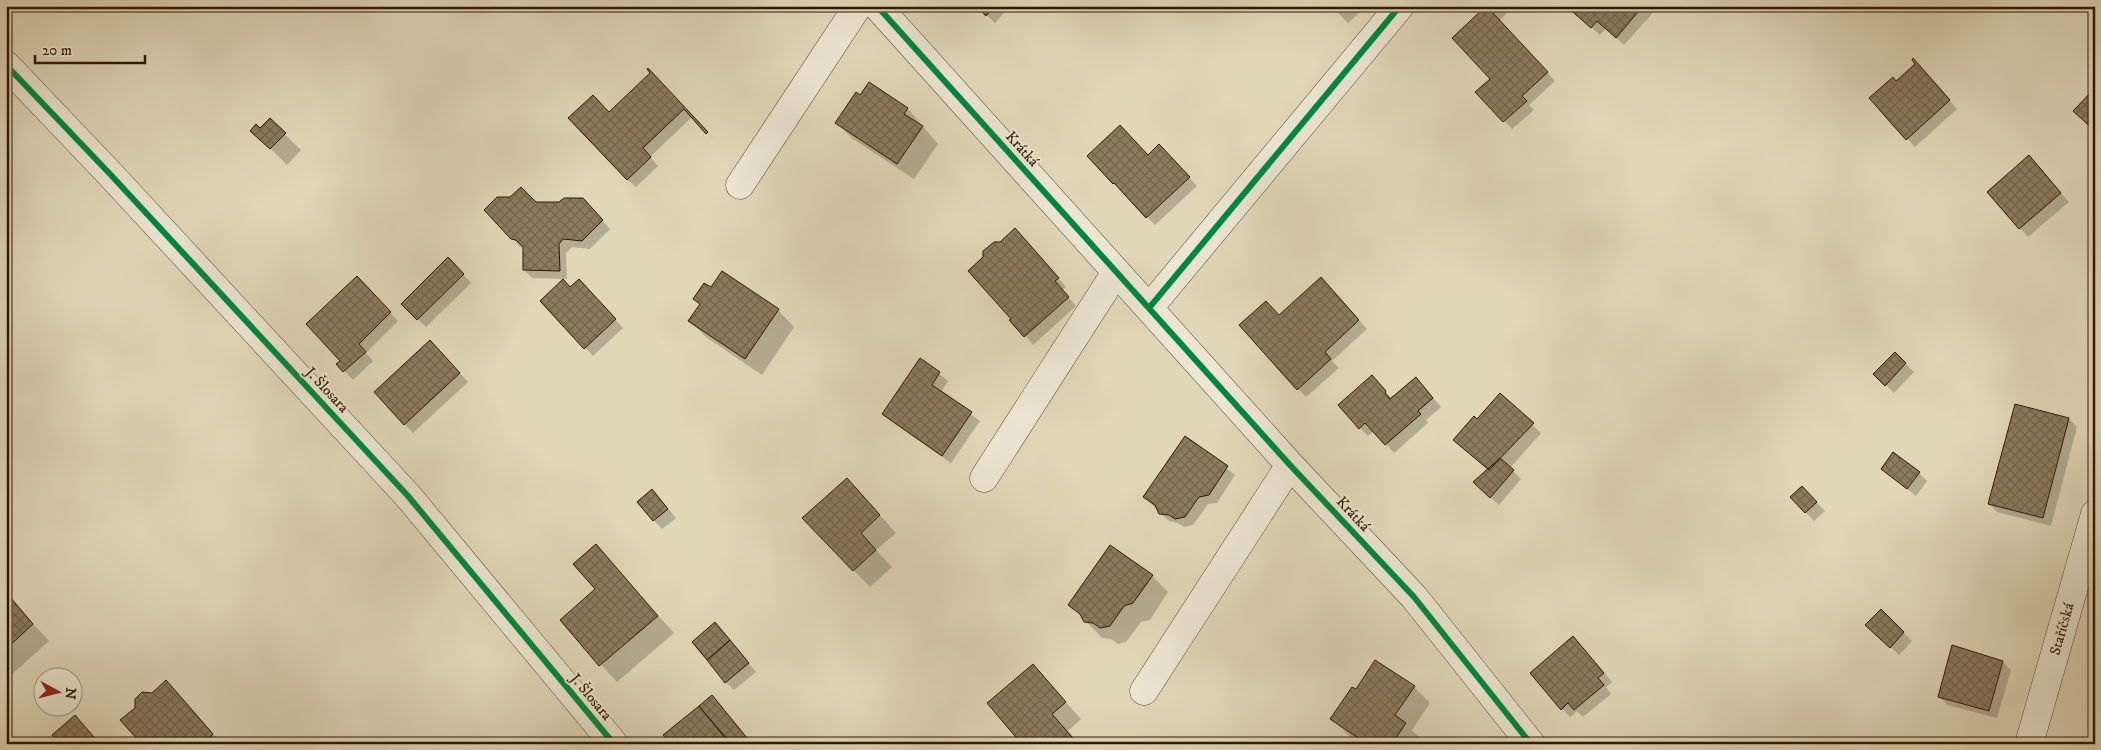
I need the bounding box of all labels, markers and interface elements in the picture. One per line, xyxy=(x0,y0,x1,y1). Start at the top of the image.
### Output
scale bar xyxy=(35,32,145,64)
text: 20 m xyxy=(42,41,72,60)
street label: Krátká xyxy=(1001,127,1043,171)
street label: J. Šlosara xyxy=(300,361,354,417)
street label: Krátká xyxy=(1332,492,1374,536)
street label: Staříčská xyxy=(2045,600,2079,657)
street label: J. Šlosara xyxy=(565,667,617,725)
north arrow xyxy=(32,668,82,718)
text: N xyxy=(60,687,80,701)

